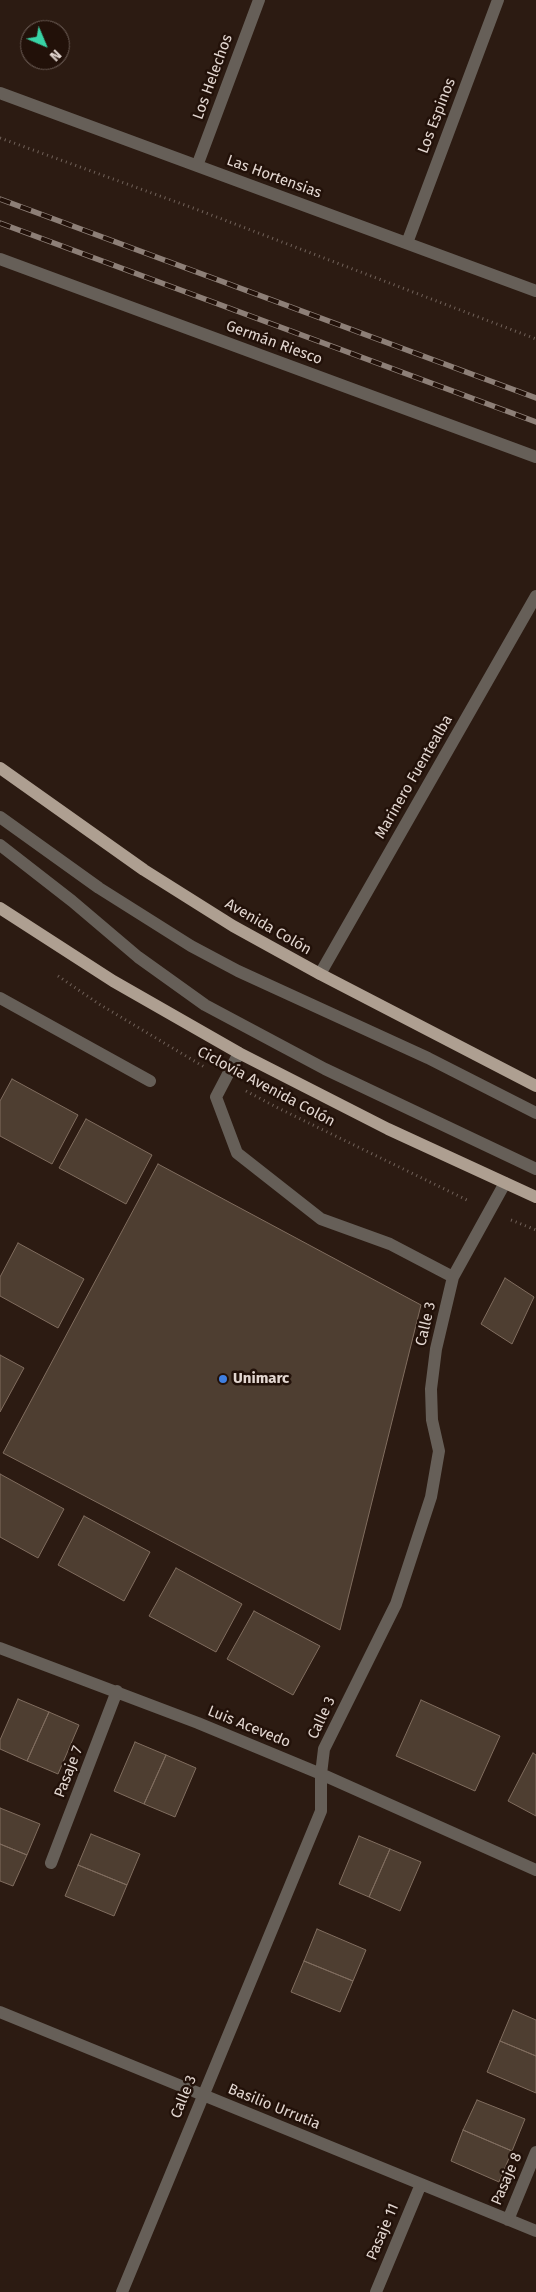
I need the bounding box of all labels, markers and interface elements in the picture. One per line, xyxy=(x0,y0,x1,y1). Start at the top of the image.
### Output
north arrow xyxy=(20,20,70,70)
street label: Los Helechos xyxy=(189,32,237,122)
text: N xyxy=(46,46,65,65)
street label: Los Espinos xyxy=(414,76,460,156)
street label: Las Hortensias xyxy=(224,152,324,202)
street label: Germán Riesco xyxy=(223,317,325,369)
street label: Marinero Fuentealba xyxy=(371,712,457,842)
street label: Avenida Colón xyxy=(222,895,314,959)
street label: Ciclovía Avenida Colón xyxy=(194,1043,338,1131)
street label: Calle 3 xyxy=(412,1300,440,1348)
place label: Unimarc xyxy=(233,1370,289,1388)
marker: Unimarc xyxy=(217,1373,229,1385)
street label: Calle 3 xyxy=(304,1694,340,1742)
street label: Luis Acevedo xyxy=(205,1702,293,1752)
street label: Pasaje 7 xyxy=(51,1744,87,1800)
street label: Calle 3 xyxy=(167,2073,201,2121)
street label: Basilio Urrutia xyxy=(225,2080,323,2134)
street label: Pasaje 8 xyxy=(488,2150,526,2208)
street label: Pasaje 11 xyxy=(363,2201,403,2263)

